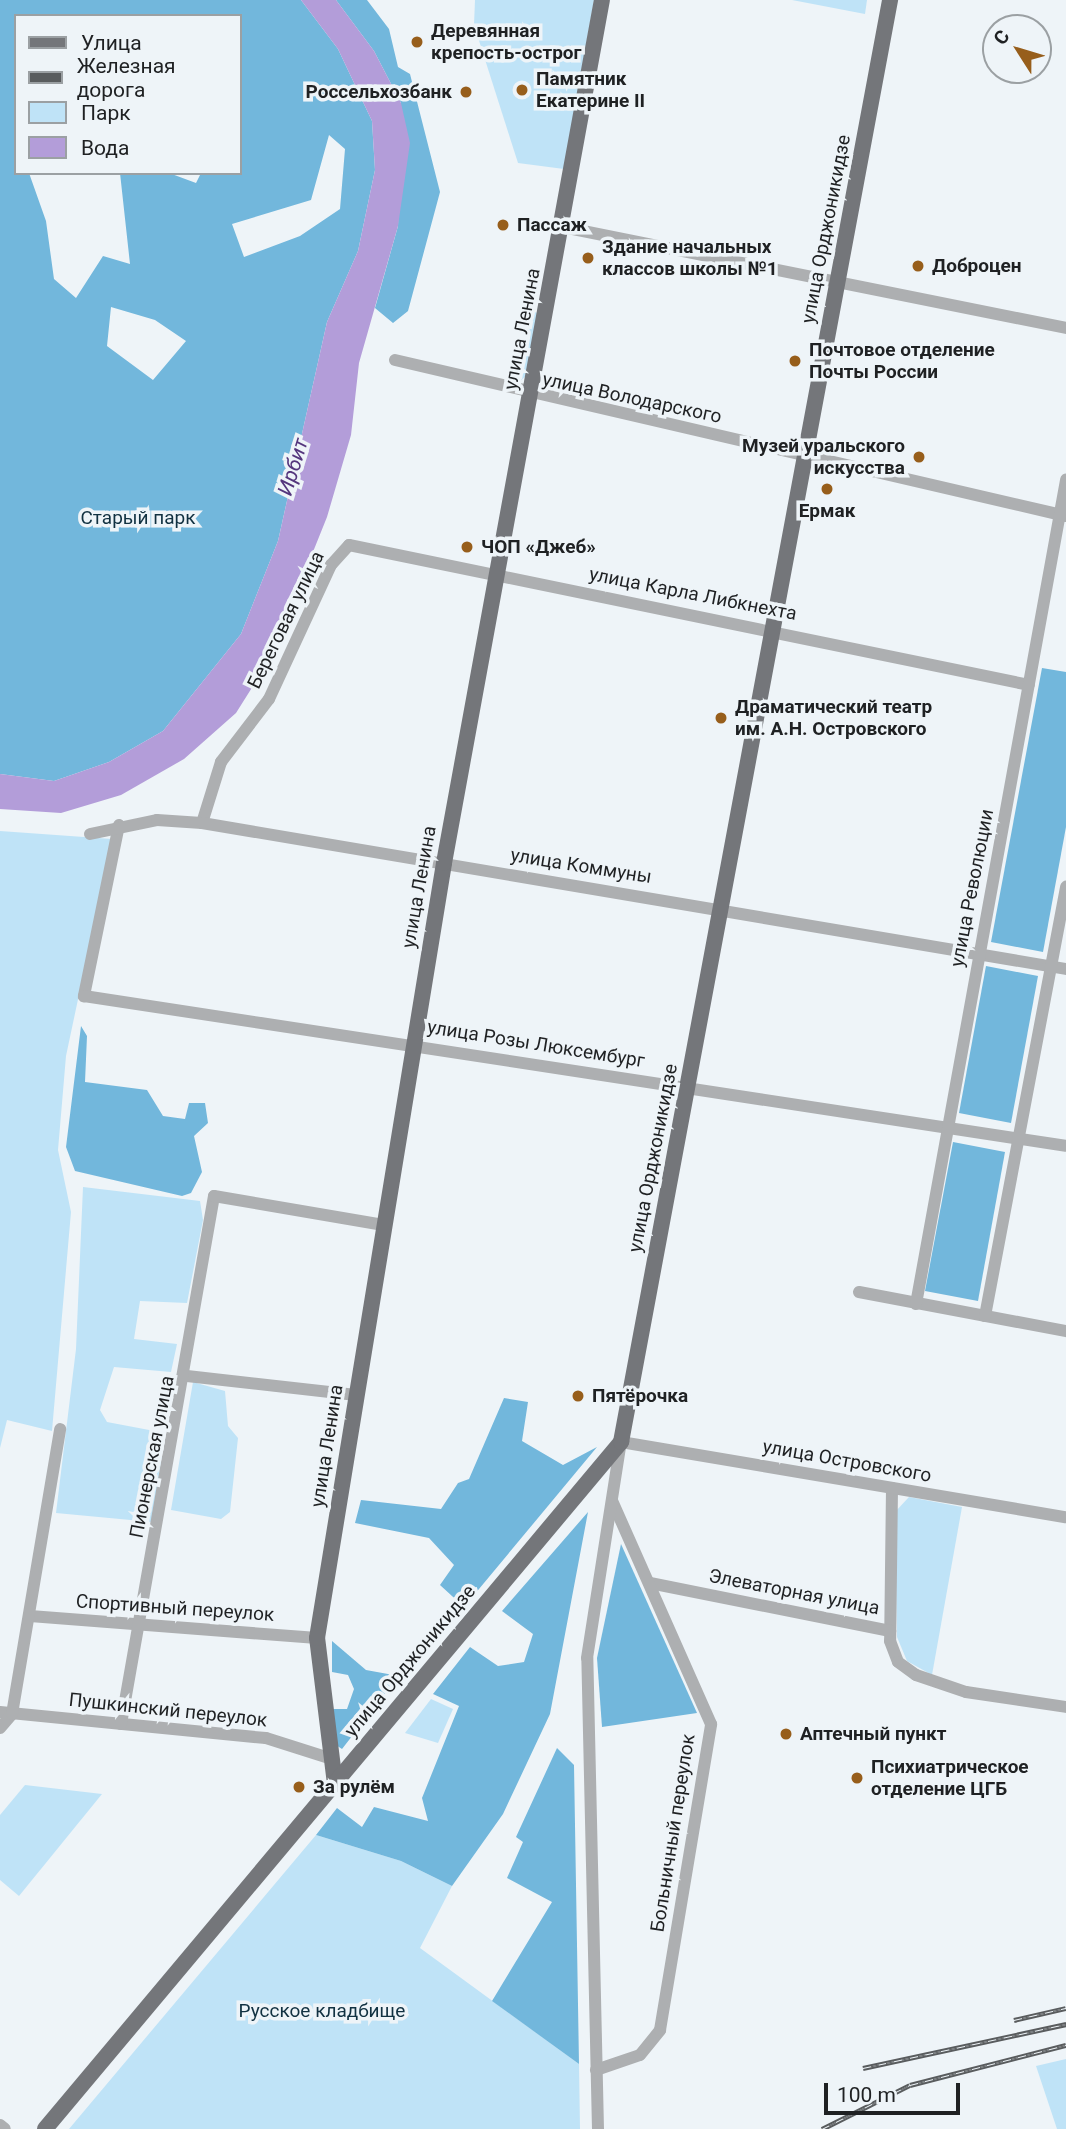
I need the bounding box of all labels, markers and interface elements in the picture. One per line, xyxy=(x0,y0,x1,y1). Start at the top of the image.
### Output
legend xyxy=(14,14,242,175)
north arrow xyxy=(982,14,1052,84)
place label: Деревянная крепость-острог xyxy=(431,20,582,64)
text: С xyxy=(988,25,1014,49)
text: Улица xyxy=(81,31,142,55)
marker: Деревянная крепость-острог xyxy=(409,34,425,50)
text: Железная дорога xyxy=(77,54,176,102)
place label: Памятник Екатерине II xyxy=(536,68,645,112)
place label: Россельхозбанк xyxy=(306,81,452,103)
marker: Памятник Екатерине II xyxy=(514,82,530,98)
marker: Россельхозбанк xyxy=(458,84,474,100)
text: Парк xyxy=(81,101,131,125)
street label: улица Орджоникидзе xyxy=(797,133,855,325)
text: Вода xyxy=(81,136,129,160)
place label: Пассаж xyxy=(517,214,587,236)
marker: Пассаж xyxy=(495,217,511,233)
place label: Здание начальных классов школы №1 xyxy=(602,236,778,280)
marker: Здание начальных классов школы №1 xyxy=(580,250,596,266)
place label: Доброцен xyxy=(932,255,1022,277)
marker: Доброцен xyxy=(910,258,926,274)
street label: улица Ленина xyxy=(499,266,545,392)
place label: Почтовое отделение Почты России xyxy=(809,339,995,383)
marker: Почтовое отделение Почты России xyxy=(787,353,803,369)
street label: улица Володарского xyxy=(540,368,724,428)
water label: Ирбит xyxy=(272,435,314,499)
place label: Музей уральского искусства xyxy=(742,435,905,479)
marker: Музей уральского искусства xyxy=(911,449,927,465)
marker: Ермак xyxy=(819,481,835,497)
place label: Ермак xyxy=(799,500,855,522)
park label: Старый парк xyxy=(80,507,196,529)
place label: ЧОП «Джеб» xyxy=(481,536,596,558)
marker: ЧОП «Джеб» xyxy=(459,539,475,555)
street label: Береговая улица xyxy=(243,548,329,692)
street label: улица Карла Либкнехта xyxy=(587,563,799,625)
place label: Драматический театр им. А.Н. Островского xyxy=(735,696,932,740)
marker: Драматический театр им. А.Н. Островского xyxy=(713,710,729,726)
street label: улица Революции xyxy=(946,807,998,969)
street label: улица Ленина xyxy=(397,824,441,950)
street label: улица Коммуны xyxy=(509,844,653,888)
street label: улица Розы Люксембург xyxy=(426,1016,646,1072)
street label: улица Орджоникидзе xyxy=(624,1062,682,1254)
street label: Пионерская улица xyxy=(125,1374,179,1540)
street label: улица Ленина xyxy=(306,1383,348,1509)
place label: Пятёрочка xyxy=(592,1385,688,1407)
marker: Пятёрочка xyxy=(570,1388,586,1404)
street label: улица Островского xyxy=(761,1435,933,1487)
street label: Элеваторная улица xyxy=(707,1564,881,1620)
street label: улица Орджоникидзе xyxy=(340,1580,480,1742)
street label: Спортивный переулок xyxy=(75,1590,275,1626)
street label: Пушкинский переулок xyxy=(68,1688,268,1732)
place label: Аптечный пункт xyxy=(800,1723,946,1745)
marker: Аптечный пункт xyxy=(778,1726,794,1742)
street label: Больничный переулок xyxy=(646,1732,700,1934)
place label: Психиатрическое отделение ЦГБ xyxy=(871,1756,1029,1800)
marker: Психиатрическое отделение ЦГБ xyxy=(849,1770,865,1786)
place label: За рулём xyxy=(313,1776,395,1798)
marker: За рулём xyxy=(291,1779,307,1795)
park label: Русское кладбище xyxy=(239,2000,405,2022)
scale bar xyxy=(828,2070,964,2114)
text: 100 m xyxy=(837,2083,896,2107)

